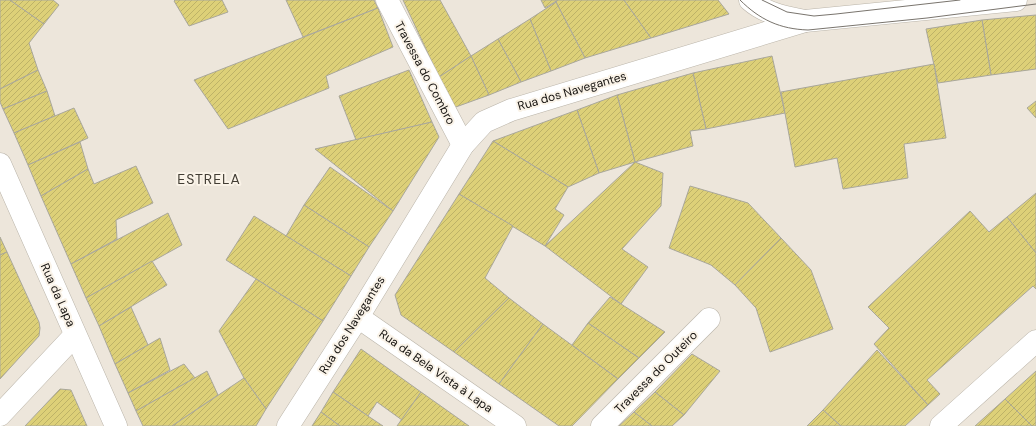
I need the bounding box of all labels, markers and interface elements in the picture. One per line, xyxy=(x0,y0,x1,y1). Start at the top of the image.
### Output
street label: Travessa do Combro xyxy=(391,19,459,127)
street label: Rua dos Navegantes xyxy=(516,68,628,114)
district label: ESTRELA xyxy=(177,170,241,188)
street label: Rua da Lapa xyxy=(37,261,79,329)
street label: Rua dos Navegantes xyxy=(315,273,389,377)
street label: Rua da Bela Vista à Lapa xyxy=(376,326,496,416)
street label: Travessa do Outeiro xyxy=(611,327,701,417)

